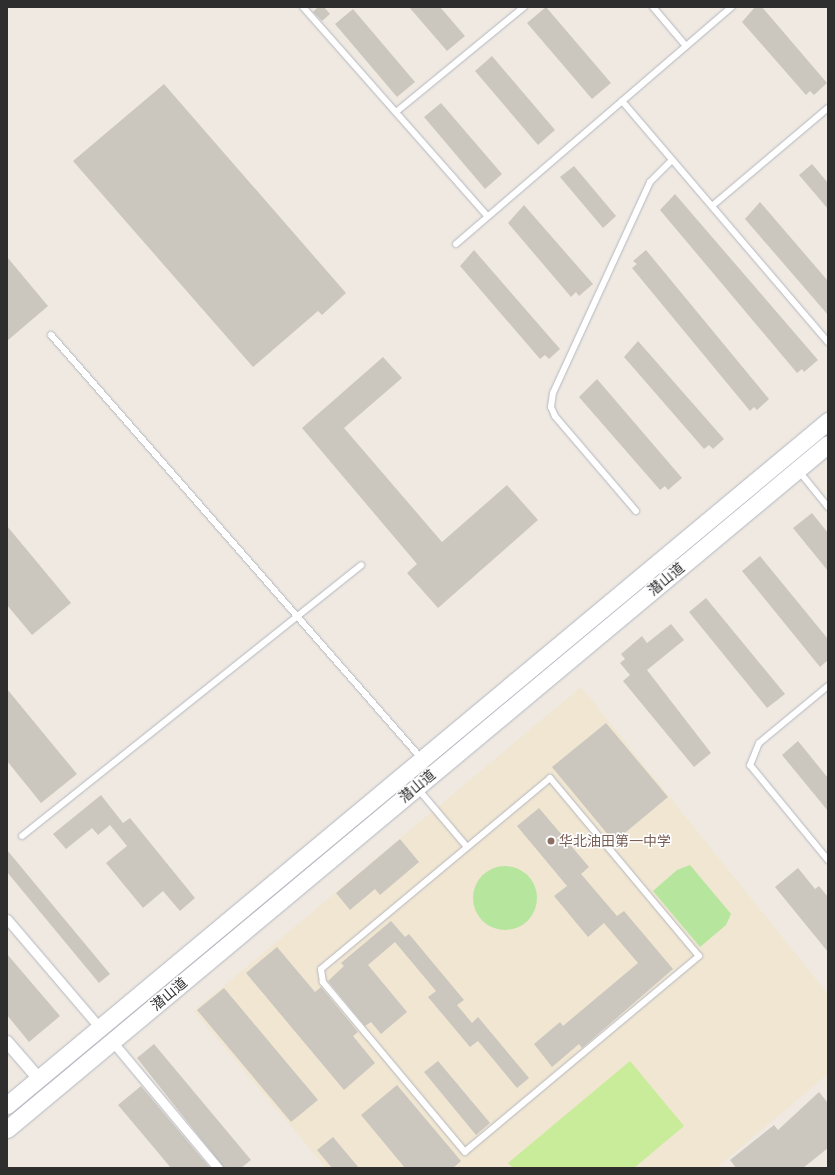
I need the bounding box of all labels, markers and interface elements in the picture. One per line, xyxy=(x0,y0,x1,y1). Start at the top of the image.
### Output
street label: 潜山道 xyxy=(645,559,687,599)
street label: 潜山道 xyxy=(396,766,438,806)
place label: 华北油田第一中学 xyxy=(559,833,671,849)
marker: 华北油田第一中学 xyxy=(546,836,556,846)
street label: 潜山道 xyxy=(148,974,190,1014)

